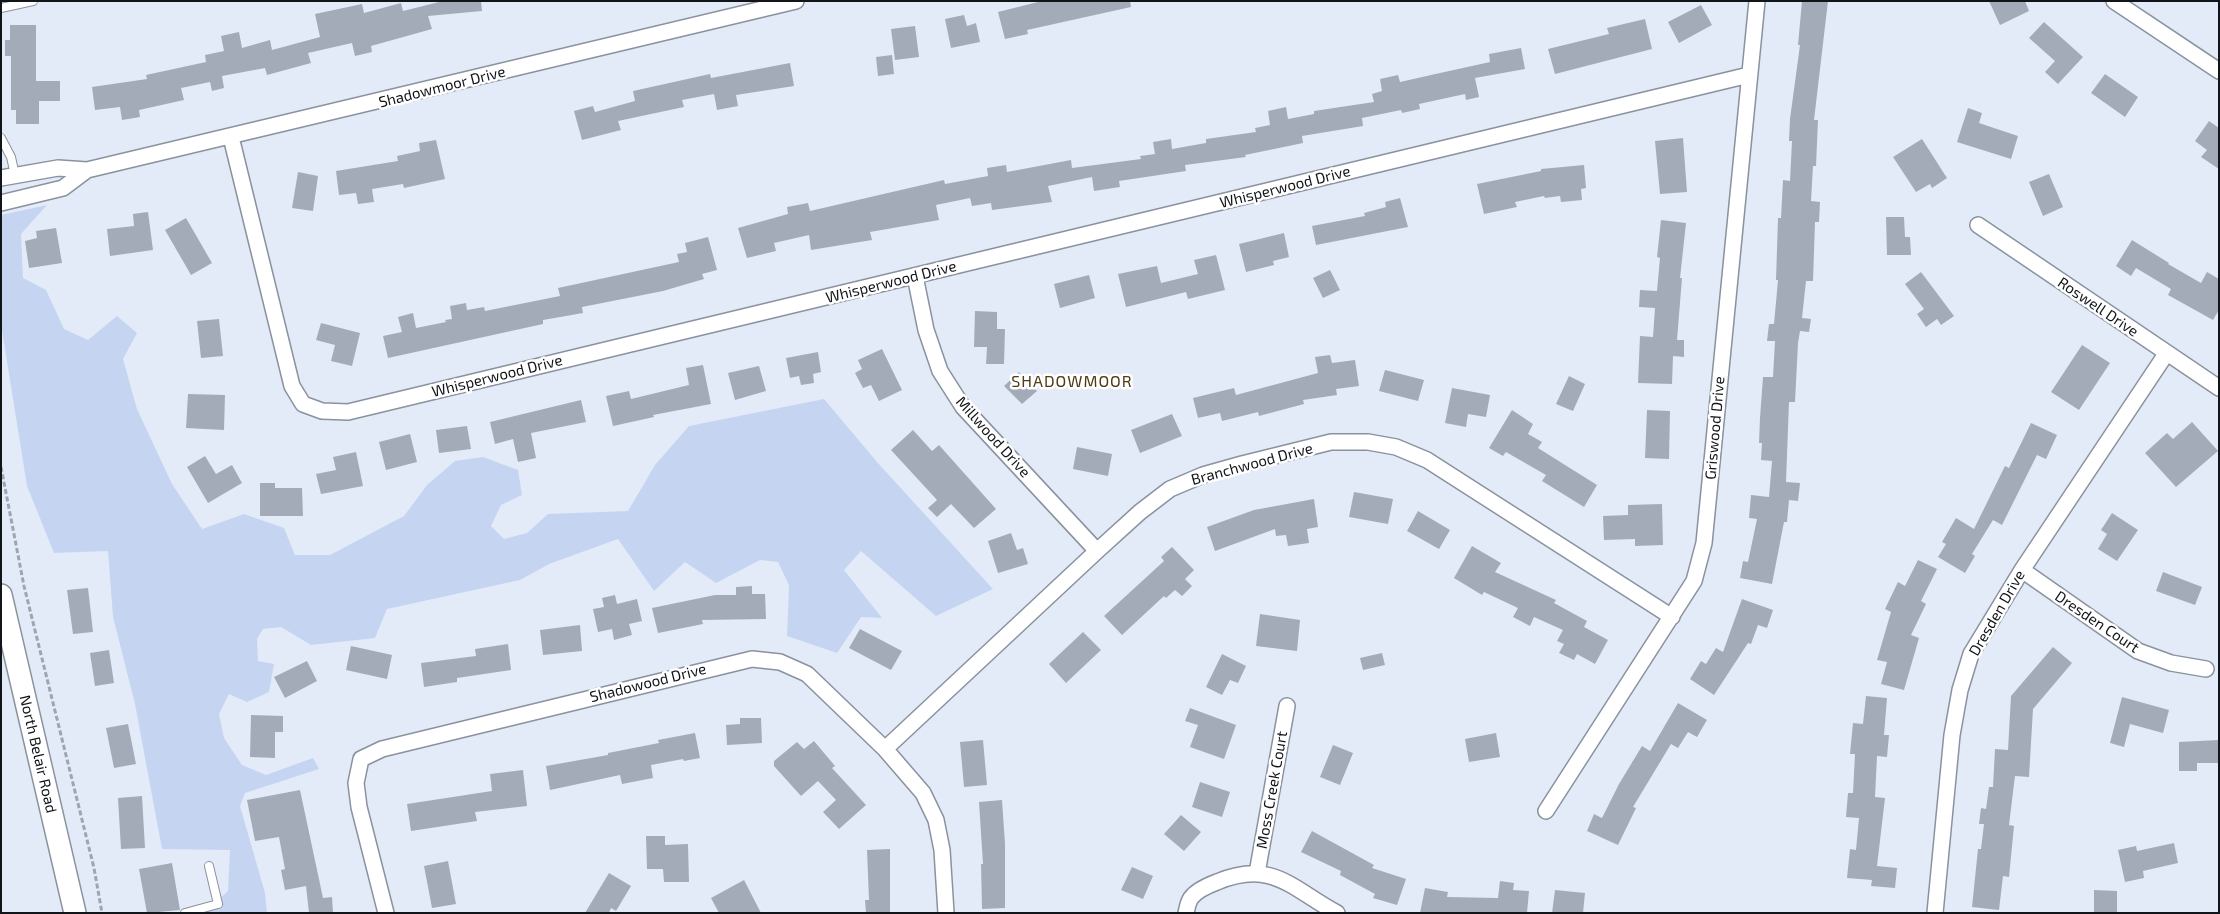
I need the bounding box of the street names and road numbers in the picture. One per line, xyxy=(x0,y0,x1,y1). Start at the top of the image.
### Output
street label: Shadowmoor Drive xyxy=(377,63,507,111)
street label: Whisperwood Drive xyxy=(1218,162,1352,212)
street label: Whisperwood Drive xyxy=(824,257,958,307)
street label: Roswell Drive xyxy=(2054,273,2142,341)
street label: Whisperwood Drive xyxy=(430,351,564,401)
street label: Griswood Drive xyxy=(1702,376,1728,480)
street label: Millwood Drive xyxy=(952,393,1034,481)
street label: Branchwood Drive xyxy=(1189,439,1315,489)
street label: Dresden Drive xyxy=(1965,567,2029,659)
street label: Dresden Court xyxy=(2052,587,2142,657)
street label: Shadowood Drive xyxy=(588,660,708,706)
street label: North Belair Road xyxy=(16,693,60,815)
street label: Moss Creek Court xyxy=(1253,730,1291,850)

